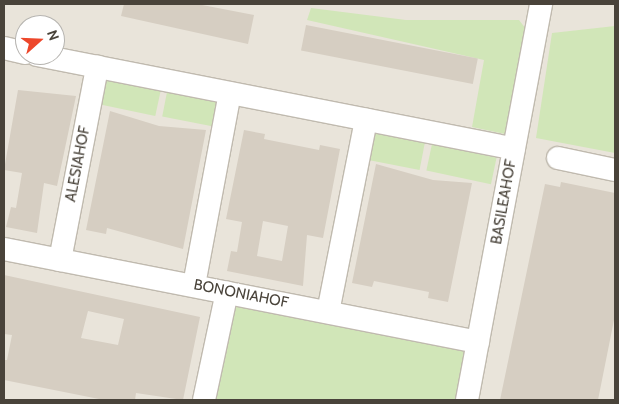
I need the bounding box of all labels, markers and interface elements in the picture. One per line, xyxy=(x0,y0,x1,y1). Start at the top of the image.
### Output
north arrow xyxy=(15,15,65,65)
text: N xyxy=(43,27,63,43)
street label: ALESIAHOF xyxy=(62,125,94,203)
street label: BASILEAHOF xyxy=(488,158,520,246)
street label: BONONIAHOF xyxy=(192,276,290,312)

